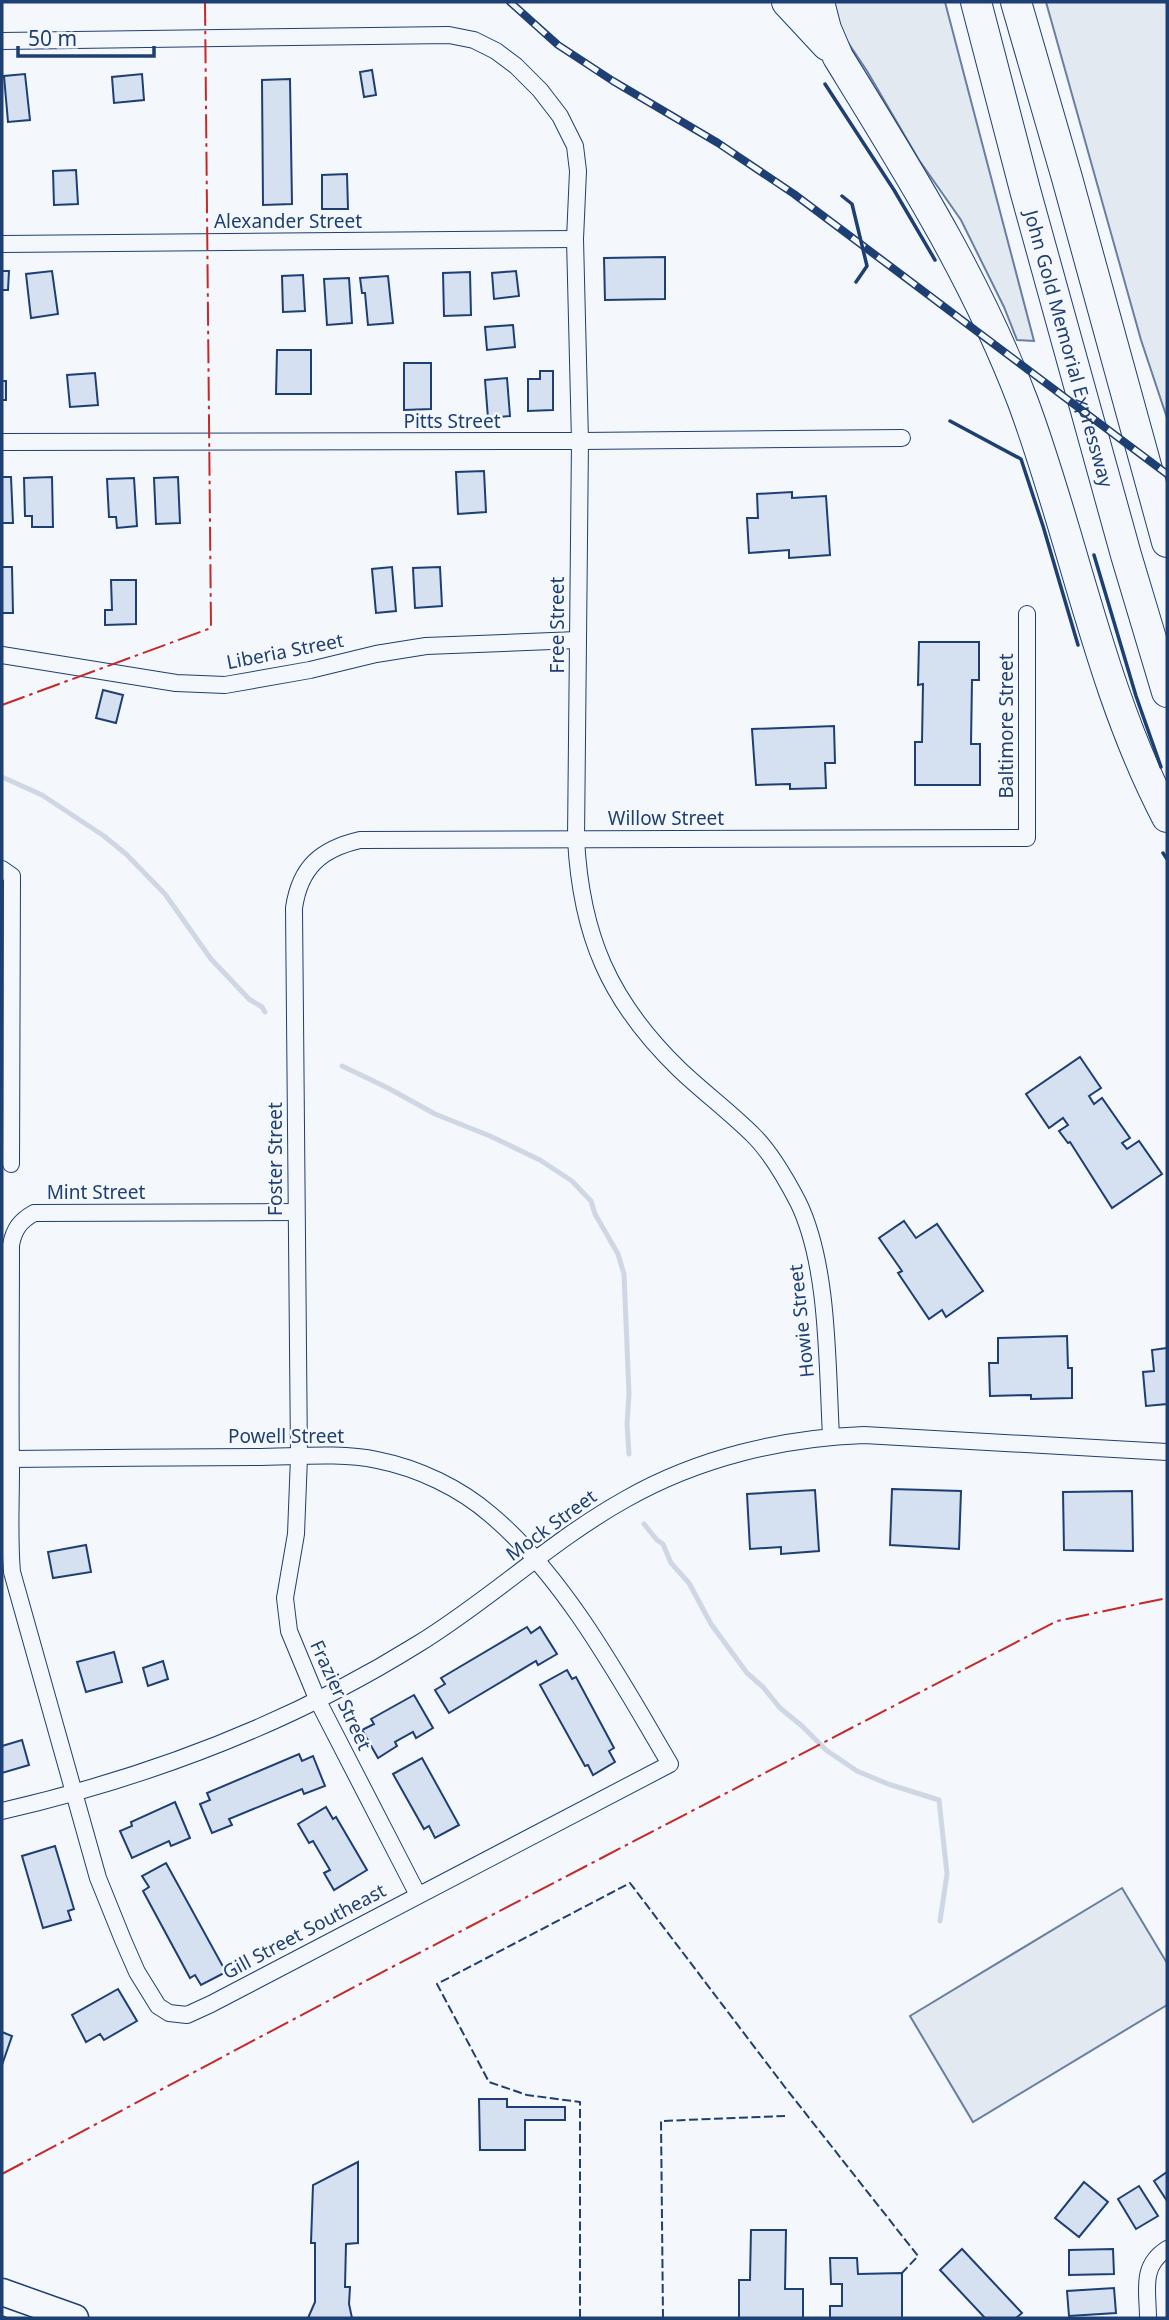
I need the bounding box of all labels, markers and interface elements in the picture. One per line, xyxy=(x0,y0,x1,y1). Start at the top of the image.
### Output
scale bar xyxy=(18,14,154,58)
text: 50 m xyxy=(28,24,77,52)
street label: John Gold Memorial Expressway xyxy=(1018,205,1120,491)
street label: Alexander Street xyxy=(214,208,362,234)
street label: Pitts Street xyxy=(403,408,501,434)
street label: Free Street xyxy=(544,576,570,673)
street label: Liberia Street xyxy=(224,627,346,675)
street label: Baltimore Street xyxy=(993,653,1019,799)
street label: Willow Street xyxy=(608,805,724,831)
street label: Foster Street xyxy=(262,1102,288,1216)
street label: Mint Street xyxy=(47,1179,145,1205)
street label: Howie Street xyxy=(782,1263,820,1379)
street label: Powell Street xyxy=(228,1423,344,1449)
street label: Mock Street xyxy=(500,1483,602,1567)
street label: Frazier Street xyxy=(304,1636,378,1754)
street label: Gill Street Southeast xyxy=(218,1877,390,1985)

